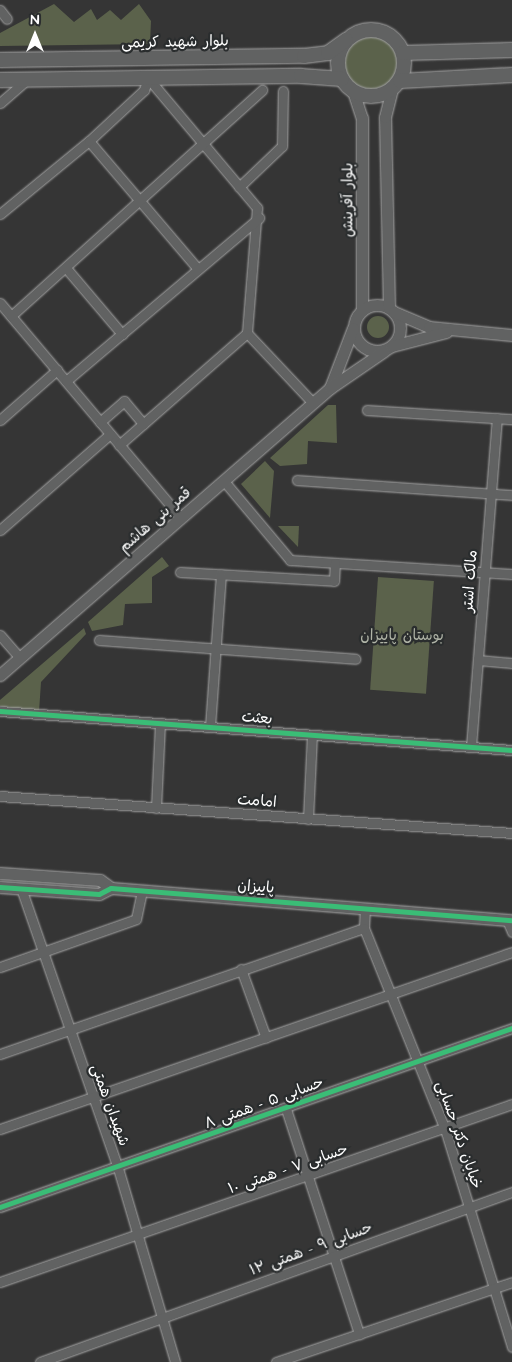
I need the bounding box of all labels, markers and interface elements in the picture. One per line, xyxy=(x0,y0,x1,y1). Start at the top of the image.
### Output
north arrow xyxy=(10,10,60,60)
text: N xyxy=(31,10,39,30)
street label: بلوار شهید کریمی xyxy=(121,32,229,52)
street label: بلوار آفرینش xyxy=(339,163,357,237)
street label: قمر بنی هاشم xyxy=(115,484,195,556)
street label: مالک اشتر xyxy=(459,549,481,613)
park label: بوستان پاییزان xyxy=(360,627,444,645)
street label: بعثت xyxy=(241,708,273,728)
street label: امامت xyxy=(237,791,277,811)
street label: پاییزان xyxy=(237,877,275,897)
street label: شهیدان همتی xyxy=(87,1062,133,1148)
street label: حسابی ۵ - همتی ۸ xyxy=(202,1073,326,1133)
street label: خیابان دکتر حسابی xyxy=(432,1079,486,1191)
street label: حسابی ۷ - همتی ۱۰ xyxy=(226,1140,350,1198)
street label: حسابی ۹ - همتی ۱۲ xyxy=(247,1218,375,1280)

